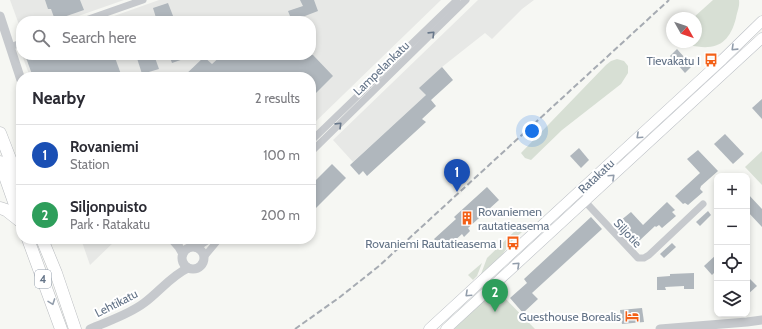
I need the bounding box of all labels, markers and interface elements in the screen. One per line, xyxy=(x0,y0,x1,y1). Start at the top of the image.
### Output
north arrow xyxy=(666,12,702,48)
search box xyxy=(16,16,316,60)
icon: search xyxy=(30,27,52,49)
text: Search here xyxy=(62,29,137,47)
one-way arrow xyxy=(427,31,435,39)
street label: Lampelankatu xyxy=(350,38,412,98)
one-way arrow xyxy=(731,43,739,51)
bus stop icon: Tievakatu I xyxy=(703,52,719,68)
place label: Tievakatu I xyxy=(646,53,700,68)
text: Nearby xyxy=(32,88,85,108)
text: 2 results xyxy=(255,90,300,106)
your location xyxy=(522,121,542,141)
one-way arrow xyxy=(334,122,342,130)
one-way arrow xyxy=(636,132,643,139)
text: Rovaniemi xyxy=(70,138,139,156)
text: 1 xyxy=(43,147,47,163)
text: 100 m xyxy=(263,147,300,163)
text: Station xyxy=(70,156,109,172)
street label: Ratakatu xyxy=(575,156,617,196)
pin: 1 xyxy=(444,159,470,192)
map controls xyxy=(714,173,750,317)
button: + xyxy=(714,173,750,209)
one-way arrow xyxy=(607,174,615,182)
text: Siljonpuisto xyxy=(70,198,147,216)
place label: Rovaniemen rautatieasema xyxy=(478,204,550,233)
text: 2 xyxy=(42,207,48,223)
text: 200 m xyxy=(261,207,300,223)
button: − xyxy=(714,209,750,245)
building icon: Rovaniemen rautatieasema xyxy=(459,210,475,226)
street label: Siljotie xyxy=(611,215,645,251)
text: Park · Ratakatu xyxy=(70,216,150,232)
bus stop icon: Rovaniemi Rautatieasema I xyxy=(505,235,521,251)
place label: Rovaniemi Rautatieasema I xyxy=(365,236,502,251)
button: locate xyxy=(714,245,750,281)
one-way arrow xyxy=(512,263,519,270)
road number: 4 xyxy=(35,270,51,288)
pin: 2 xyxy=(482,279,508,312)
button: layers xyxy=(714,281,750,317)
street label: Lehtikatu xyxy=(92,286,140,320)
one-way arrow xyxy=(465,289,473,296)
one-way arrow xyxy=(47,298,55,305)
hotel icon: Guesthouse Borealis xyxy=(624,308,640,324)
place label: Guesthouse Borealis xyxy=(519,309,621,324)

